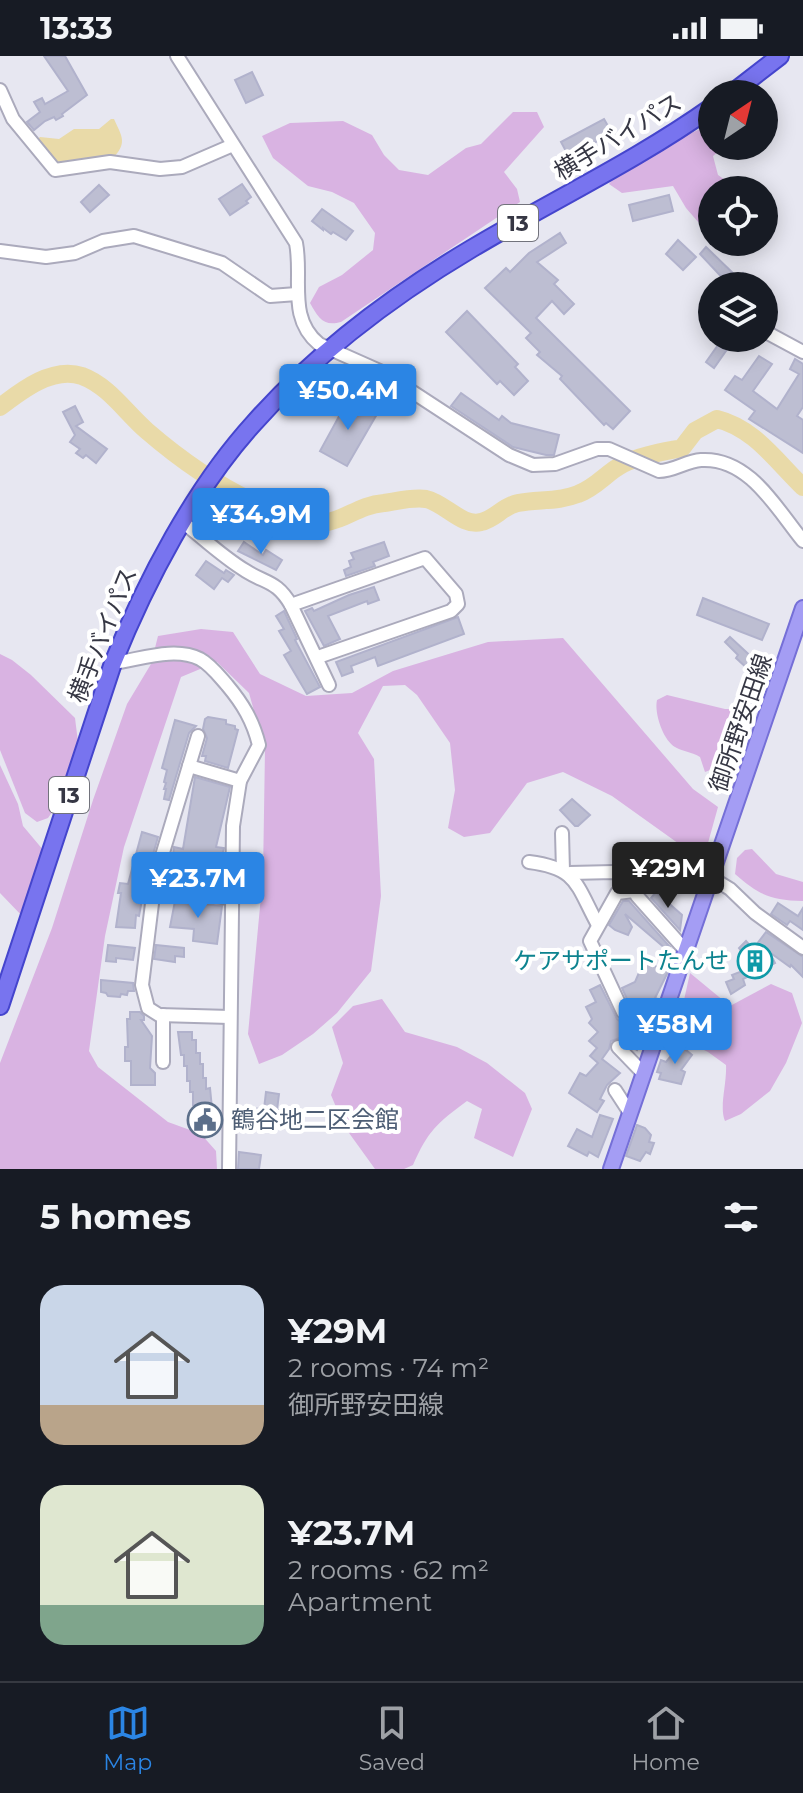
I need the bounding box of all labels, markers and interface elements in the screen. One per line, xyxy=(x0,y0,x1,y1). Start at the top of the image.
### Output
text: 13:33 xyxy=(40,10,113,47)
north arrow xyxy=(698,80,778,160)
map controls xyxy=(698,80,778,352)
street label: 横手バイパス xyxy=(549,87,687,186)
button: locate xyxy=(698,176,778,256)
road number: 13 xyxy=(498,205,538,241)
button: layers xyxy=(698,272,778,352)
pin: ¥50.4M xyxy=(283,364,413,432)
text: ¥50.4M xyxy=(297,374,399,406)
pin: ¥34.9M xyxy=(196,488,326,556)
text: ¥34.9M xyxy=(210,498,312,530)
street label: 横手バイパス xyxy=(62,563,143,707)
street label: 御所野安田線 xyxy=(703,650,778,796)
road number: 13 xyxy=(49,777,89,813)
pin: ¥29M xyxy=(621,842,715,910)
pin: ¥23.7M xyxy=(133,852,263,920)
text: ¥29M xyxy=(630,852,706,884)
text: ¥23.7M xyxy=(149,862,247,894)
building icon: ケアサポートたんせ xyxy=(736,942,774,980)
place label: ケアサポートたんせ xyxy=(513,946,729,975)
pin: ¥58M xyxy=(628,998,722,1066)
text: ¥58M xyxy=(637,1008,713,1040)
public building icon: 鶴谷地二区会館 xyxy=(186,1101,224,1139)
place label: 鶴谷地二区会館 xyxy=(231,1105,399,1134)
icon: filters xyxy=(719,1195,763,1239)
text: 5 homes xyxy=(40,1196,191,1238)
text: ¥29M xyxy=(288,1310,387,1352)
icon: home xyxy=(104,1317,200,1413)
text: 2 rooms · 74 m² xyxy=(288,1352,489,1384)
text: 御所野安田線 xyxy=(288,1389,444,1421)
text: ¥23.7M xyxy=(288,1512,415,1554)
icon: home xyxy=(104,1517,200,1613)
text: 2 rooms · 62 m² xyxy=(288,1554,489,1586)
text: Apartment xyxy=(288,1586,432,1618)
tab: Map xyxy=(103,1701,152,1776)
tab: Saved xyxy=(359,1701,425,1776)
tab: Home xyxy=(631,1701,700,1776)

